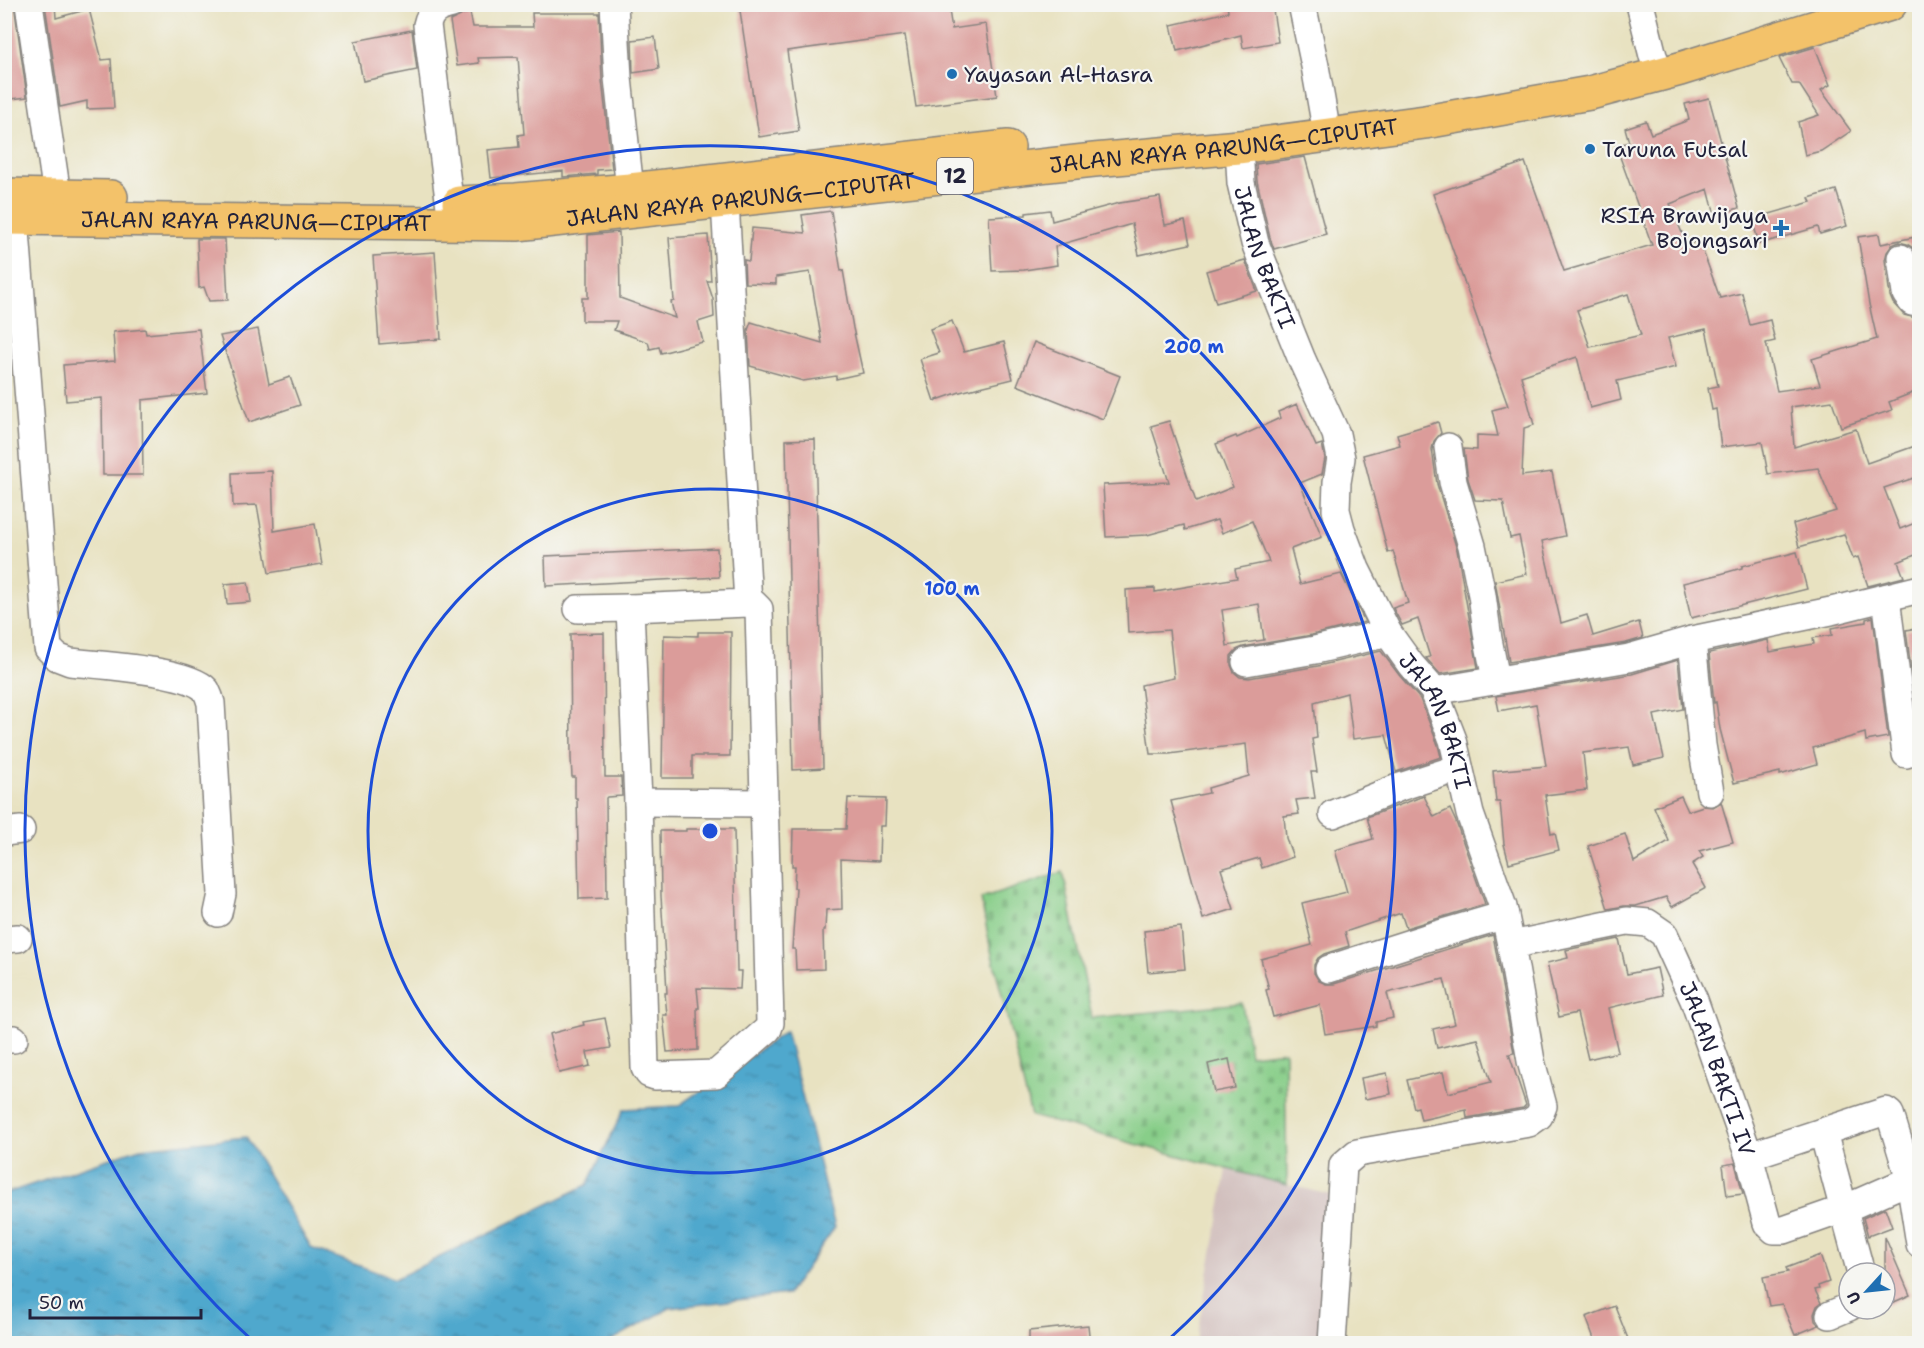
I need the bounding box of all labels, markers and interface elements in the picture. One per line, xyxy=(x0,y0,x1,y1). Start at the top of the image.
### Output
place label: Yayasan Al-Hasra xyxy=(964,60,1153,89)
marker: Yayasan Al-Hasra xyxy=(945,67,959,81)
street label: JALAN RAYA PARUNG—CIPUTAT xyxy=(1048,112,1400,180)
place label: Taruna Futsal xyxy=(1602,135,1748,164)
marker: Taruna Futsal xyxy=(1583,142,1597,156)
road number: 12 xyxy=(937,158,973,194)
street label: JALAN RAYA PARUNG—CIPUTAT xyxy=(565,166,917,233)
street label: JALAN BAKTI xyxy=(1227,183,1302,333)
place label: RSIA Brawijaya Bojongsari xyxy=(1600,201,1768,255)
street label: JALAN RAYA PARUNG—CIPUTAT xyxy=(80,205,432,238)
marker: RSIA Brawijaya Bojongsari xyxy=(1772,219,1790,237)
text: 200 m xyxy=(1164,335,1225,359)
text: 100 m xyxy=(924,577,980,601)
street label: JALAN BAKTI xyxy=(1392,647,1478,792)
centre of rings xyxy=(700,821,720,841)
street label: JALAN BAKTI IV xyxy=(1672,977,1762,1160)
north arrow xyxy=(1837,1261,1897,1321)
scale bar xyxy=(30,1282,201,1320)
text: U xyxy=(1842,1288,1866,1307)
text: 50 m xyxy=(39,1291,84,1315)

